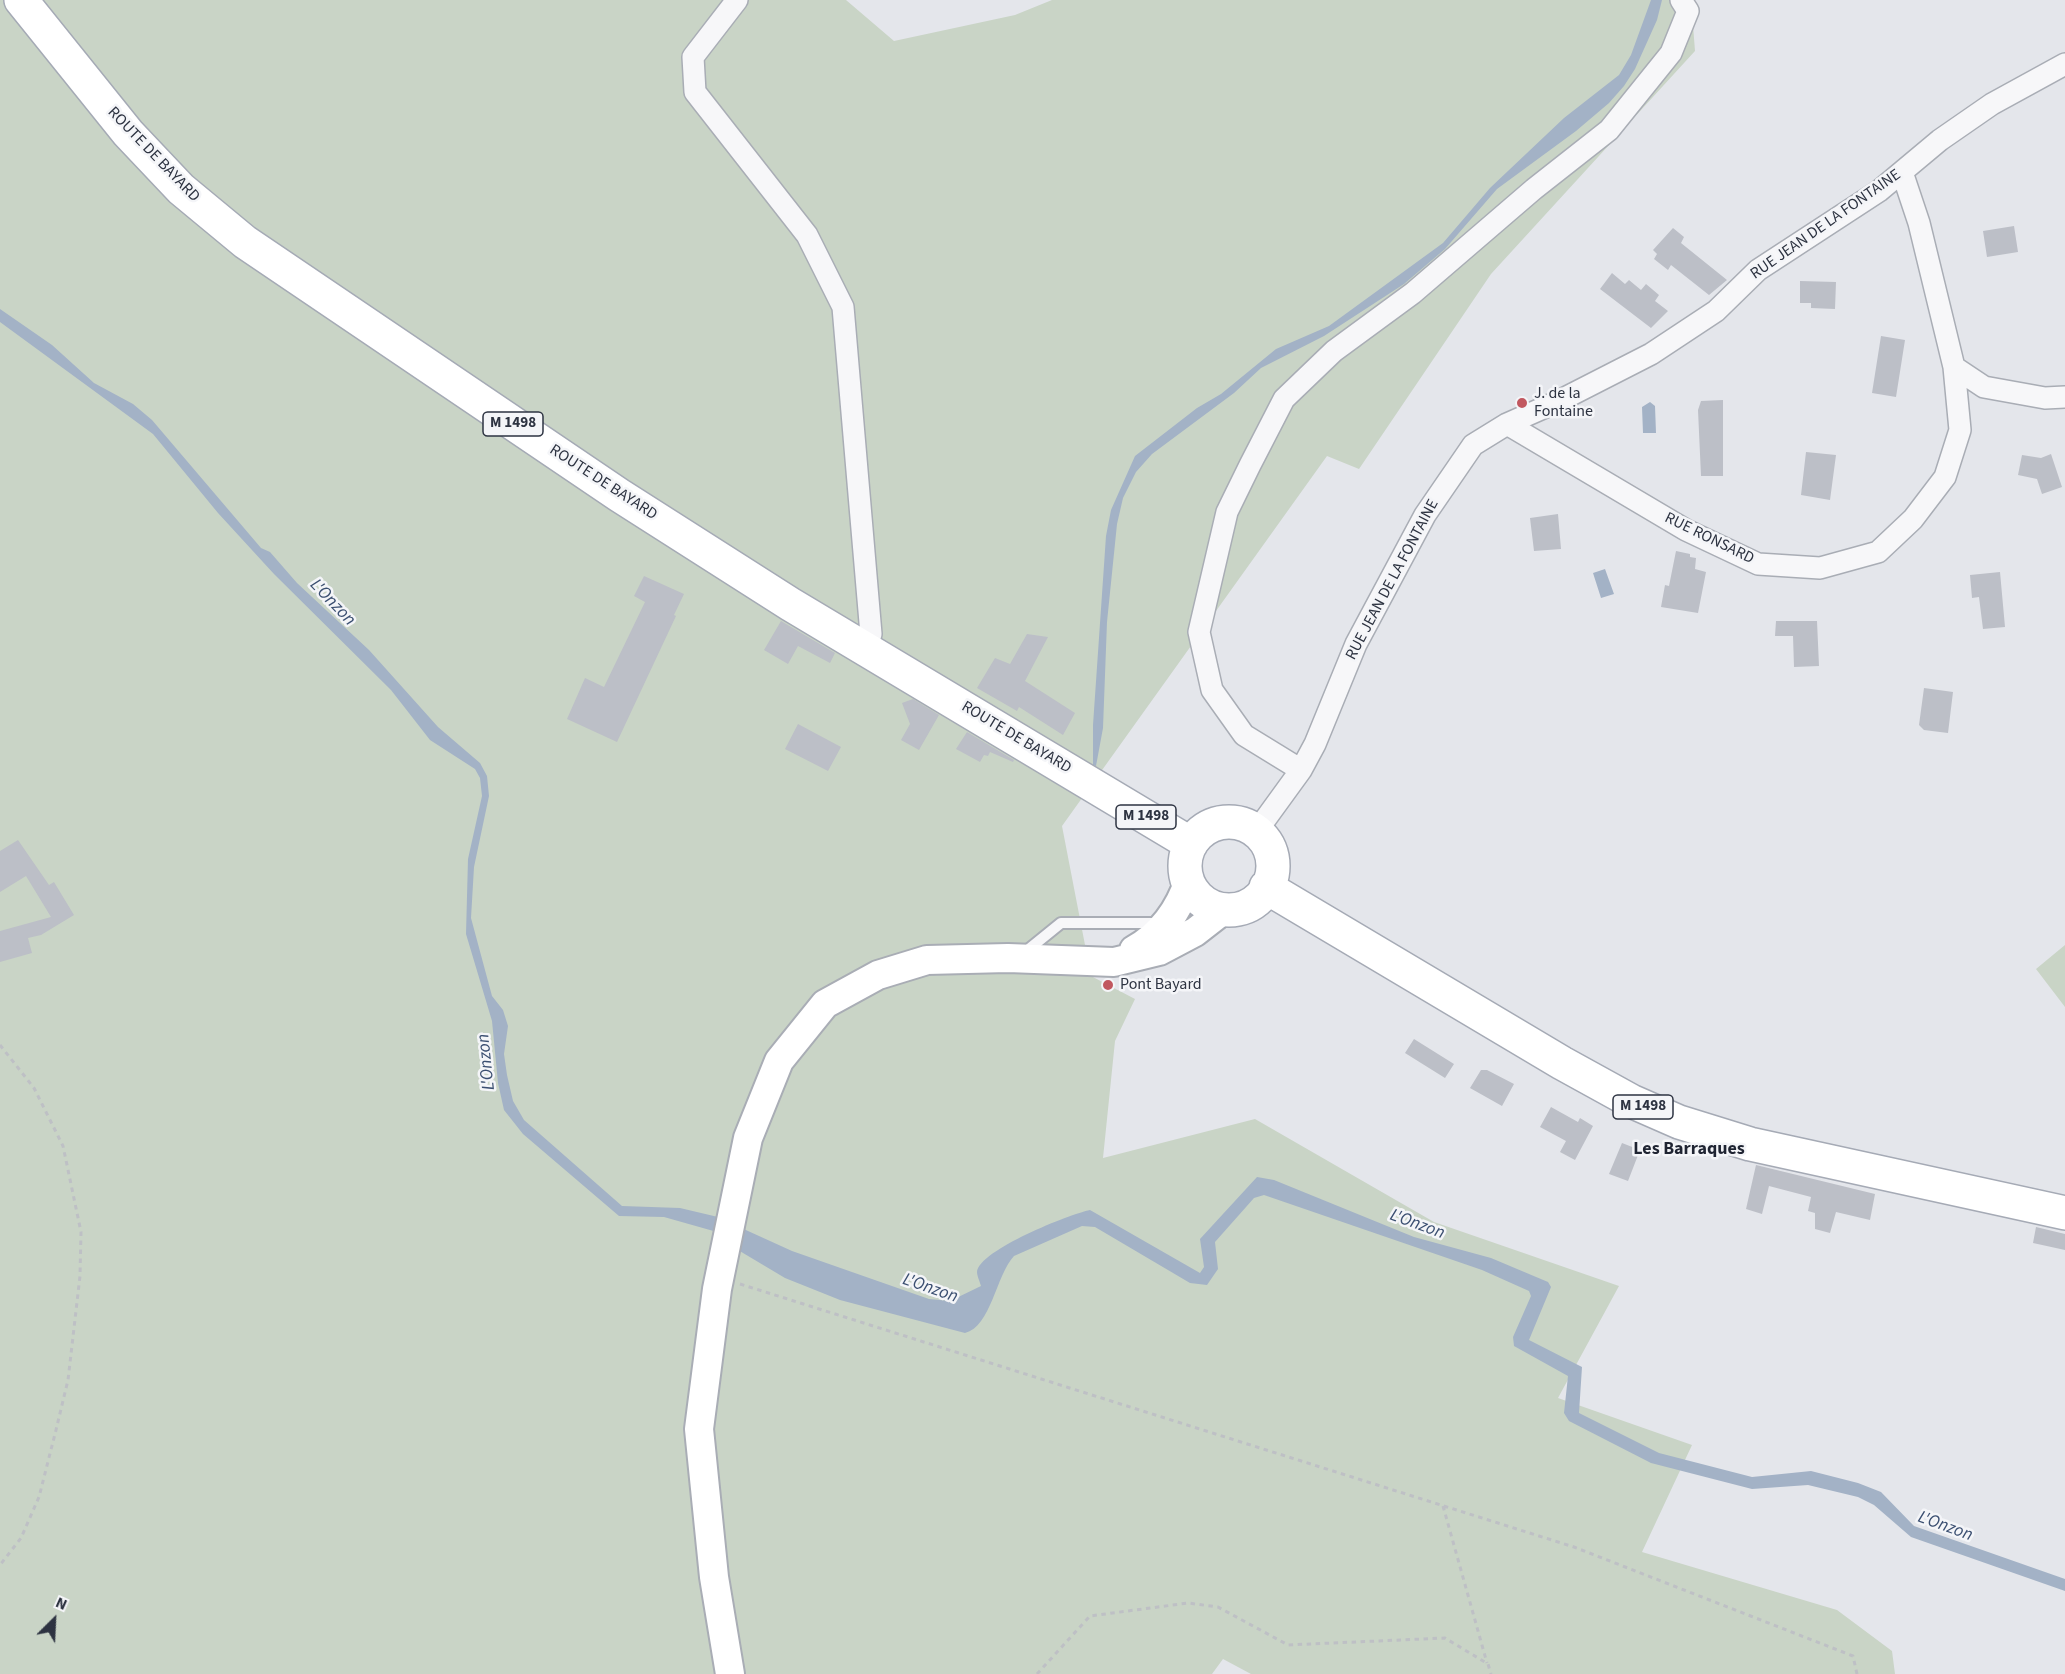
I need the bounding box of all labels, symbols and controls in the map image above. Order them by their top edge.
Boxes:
street label: ROUTE DE BAYARD [103,104,203,206]
street label: RUE JEAN DE LA FONTAINE [1747,166,1905,284]
place label: J. de la Fontaine [1534,384,1593,422]
marker: J. de la Fontaine [1515,396,1529,410]
road number: M 1498 [483,412,543,436]
street label: ROUTE DE BAYARD [546,441,660,525]
street label: RUE JEAN DE LA FONTAINE [1343,497,1443,663]
street label: RUE RONSARD [1661,509,1757,569]
water label: L'Onzon [304,575,360,631]
street label: ROUTE DE BAYARD [958,698,1074,778]
road number: M 1498 [1116,805,1176,829]
place label: Pont Bayard [1120,975,1202,995]
marker: Pont Bayard [1101,978,1115,992]
water label: L'Onzon [473,1033,501,1091]
road number: M 1498 [1613,1095,1673,1119]
district label: Les Barraques [1633,1139,1745,1161]
water label: L'Onzon [1387,1205,1447,1245]
water label: L'Onzon [900,1270,960,1308]
water label: L'Onzon [1915,1507,1975,1547]
north arrow [24,1590,84,1650]
text: N [52,1591,71,1616]

